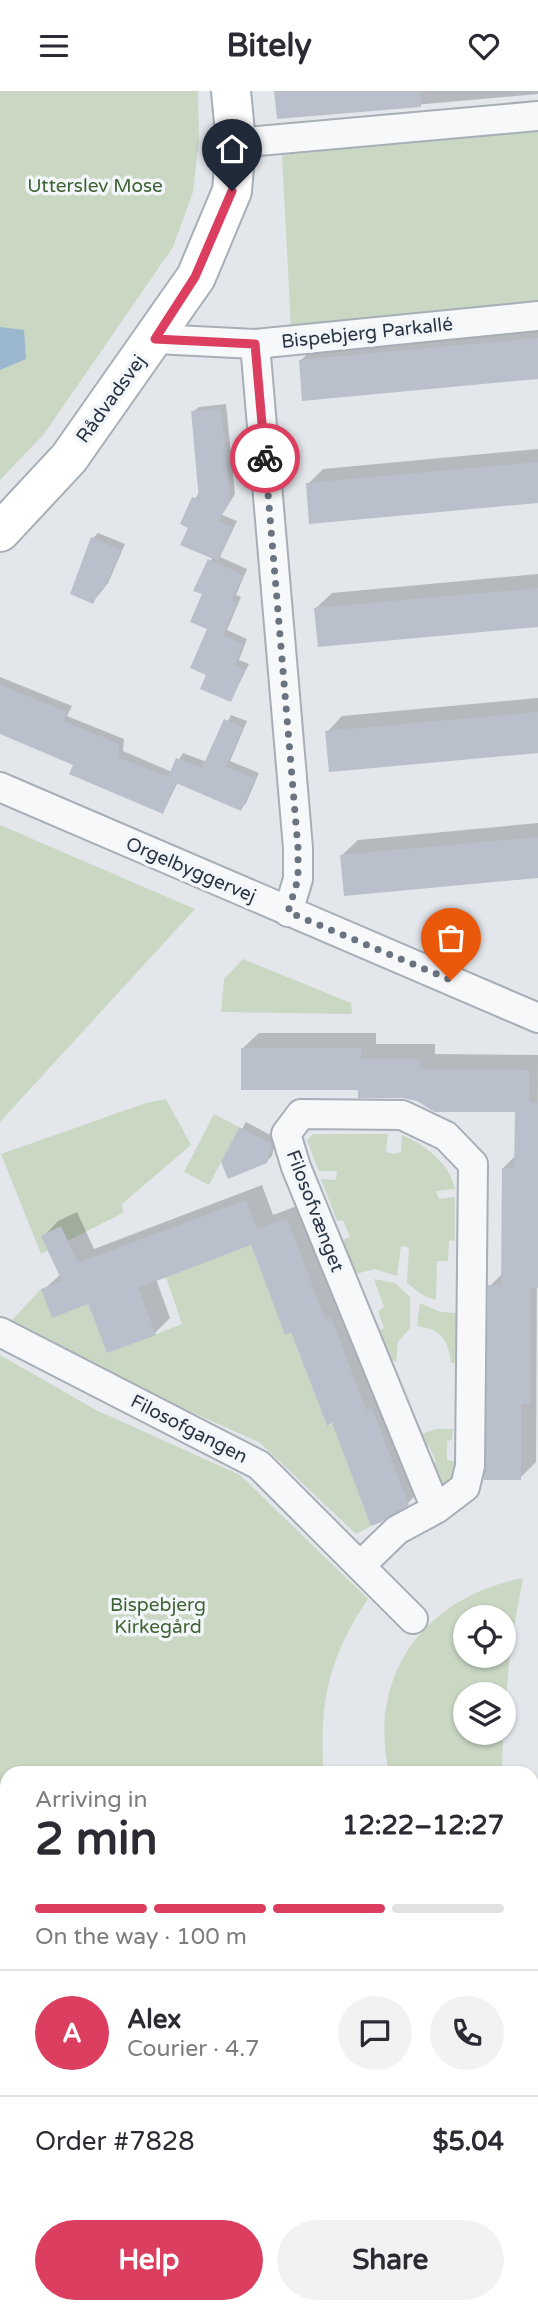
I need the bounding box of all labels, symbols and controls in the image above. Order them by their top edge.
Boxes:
icon: menu [35,27,73,65]
text: Bitely [226,27,312,65]
icon: heart [465,27,503,65]
pin [202,119,262,191]
icon: home [213,130,251,168]
park label: Utterslev Mose [27,175,163,197]
street label: Bispebjerg Parkallé [280,313,454,353]
street label: Rådvadsvej [72,351,150,447]
courier [230,423,300,493]
icon: bike [246,439,284,477]
street label: Orgelbyggervej [123,833,259,907]
pin [421,908,481,980]
icon: bag [432,919,470,957]
street label: Filosofvænget [282,1147,348,1275]
street label: Filosofgangen [127,1390,251,1468]
park label: Bispebjerg Kirkegård [110,1594,206,1638]
map controls [453,1605,516,1745]
button: locate [453,1605,516,1668]
button: layers [453,1682,516,1745]
text: Arriving in [35,1786,148,1814]
text: 12:22–12:27 [342,1810,504,1841]
text: 2 min [35,1812,158,1867]
text: On the way · 100 m [35,1923,247,1951]
button: chat [338,1996,412,2070]
button: phone [430,1996,504,2070]
text: Alex [127,2004,181,2035]
text: A [62,2018,82,2049]
text: Courier · 4.7 [127,2035,260,2063]
text: Order #7828 [35,2126,195,2157]
text: $5.04 [432,2126,504,2157]
button: Help [35,2220,263,2300]
button: Share [277,2220,504,2300]

